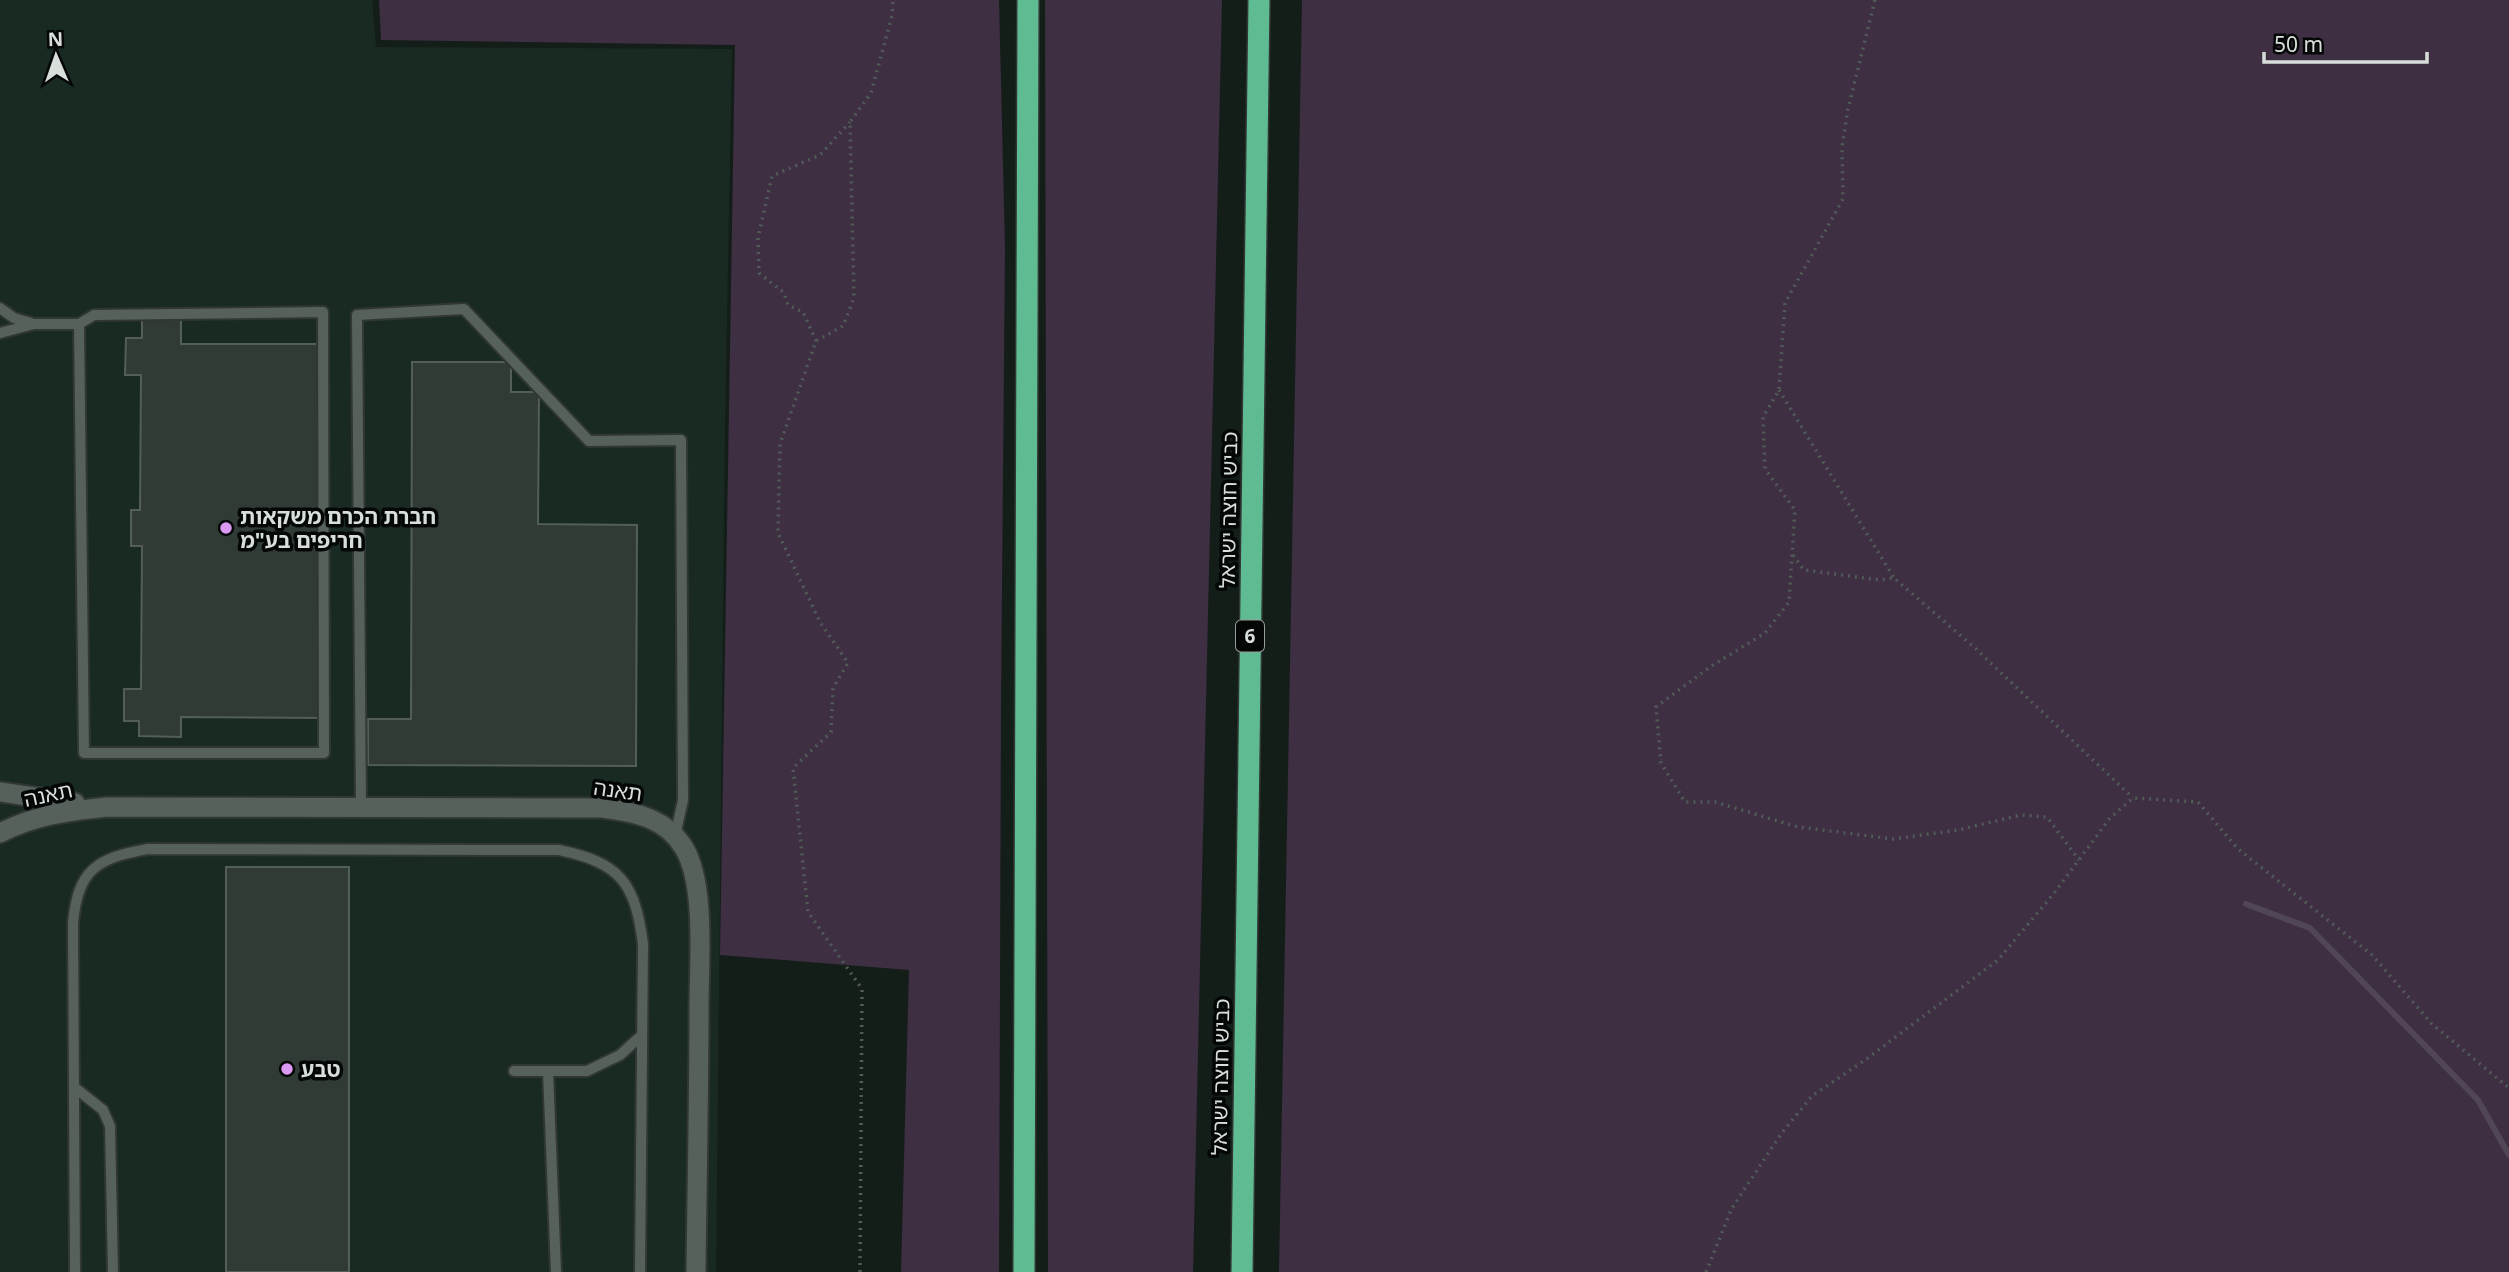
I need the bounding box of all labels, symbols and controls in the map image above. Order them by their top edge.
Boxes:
north arrow [21,21,91,91]
scale bar [2264,21,2427,65]
text: N [47,26,64,52]
text: 50 m [2274,30,2323,58]
street label: כביש חוצה ישראל [1213,431,1243,589]
place label: חברת הכרם משקאות חריפים בע"מ [240,502,436,554]
marker: חברת הכרם משקאות חריפים בע"מ [218,520,234,536]
road number: 6 [1236,621,1264,652]
street label: תאנה [592,773,644,807]
street label: תאנה [21,775,75,813]
street label: כביש חוצה ישראל [1205,998,1235,1156]
place label: טבע [301,1055,341,1083]
marker: טבע [279,1061,295,1077]

